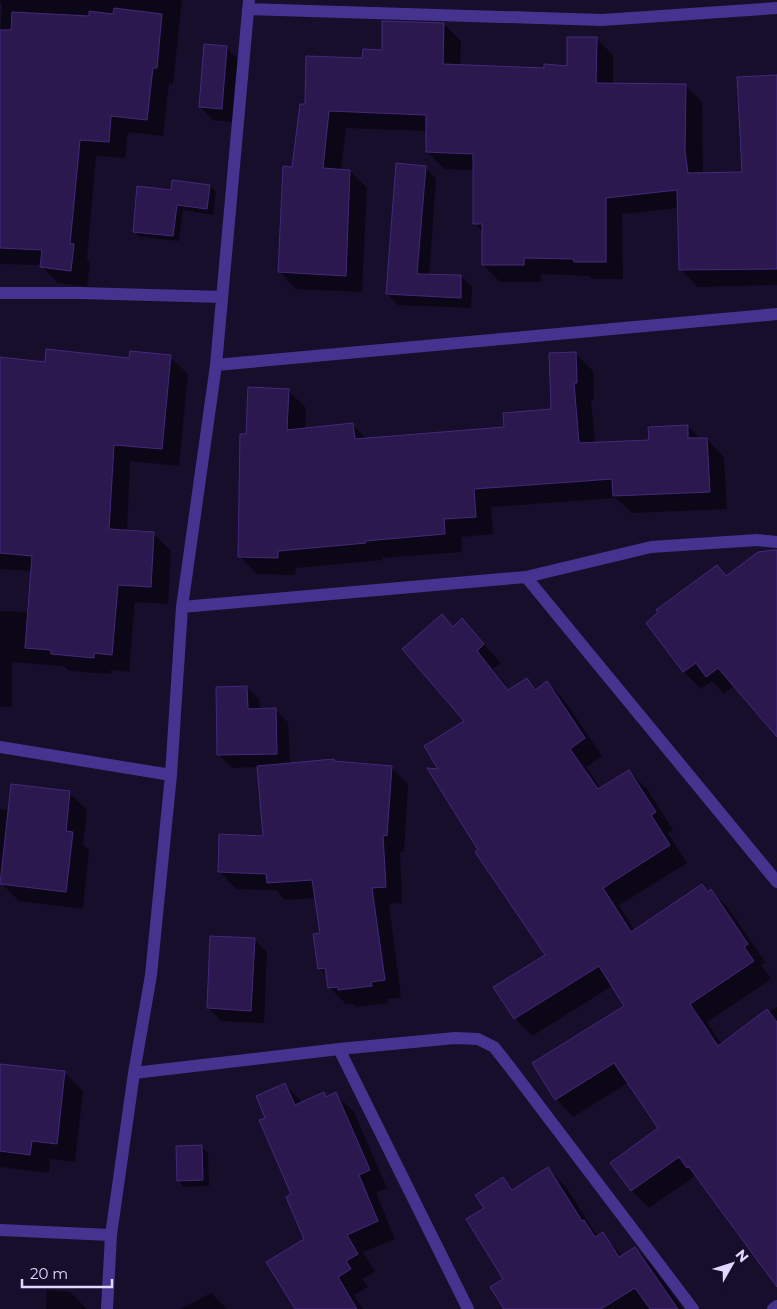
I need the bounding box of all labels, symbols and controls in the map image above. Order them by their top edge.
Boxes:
north arrow [707,1239,757,1289]
text: N [732,1246,753,1266]
scale bar [22,1256,112,1288]
text: 20 m [30,1264,68,1283]

